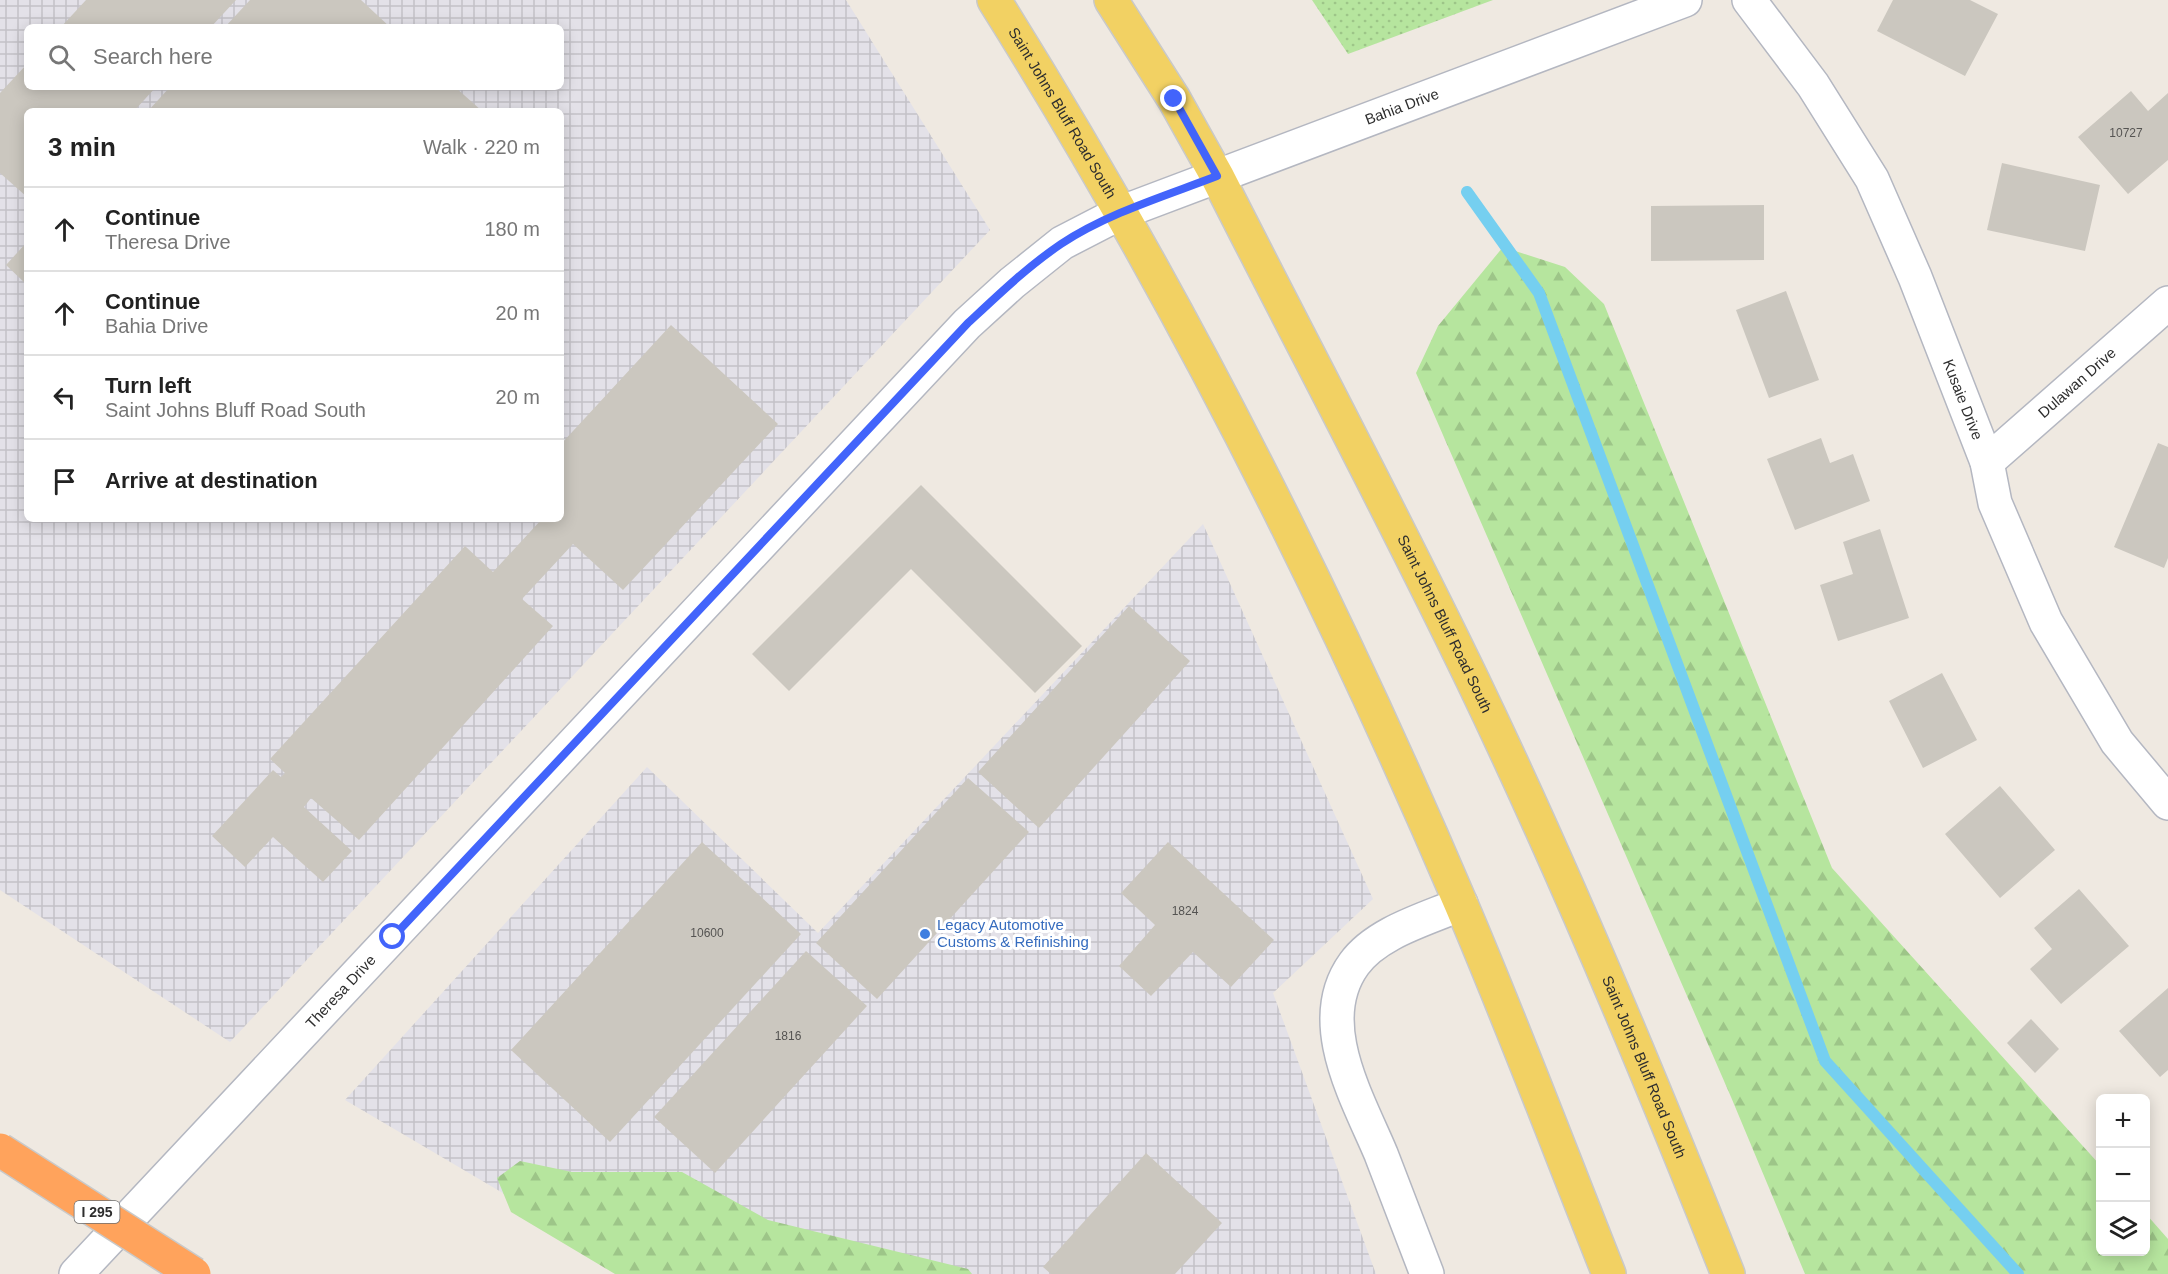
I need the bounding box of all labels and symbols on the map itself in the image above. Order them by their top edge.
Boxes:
street label: Saint Johns Bluff Road South [1005,24,1120,201]
route end [1160,85,1186,111]
street label: Bahia Drive [1362,85,1441,128]
house number: 10727 [2109,126,2143,140]
street label: Dulawan Drive [2035,344,2119,421]
street label: Kusaie Drive [1940,357,1987,442]
street label: Saint Johns Bluff Road South [1394,532,1496,715]
house number: 1824 [1172,904,1199,918]
place label: Legacy Automotive Customs & Refinishing [937,916,1089,950]
route start [379,923,405,949]
house number: 10600 [690,926,724,940]
marker: Legacy Automotive Customs & Refinishing [918,927,932,941]
street label: Theresa Drive [302,951,379,1032]
street label: Saint Johns Bluff Road South [1599,973,1690,1161]
house number: 1816 [775,1029,802,1043]
road number: I 295 [74,1201,120,1223]

